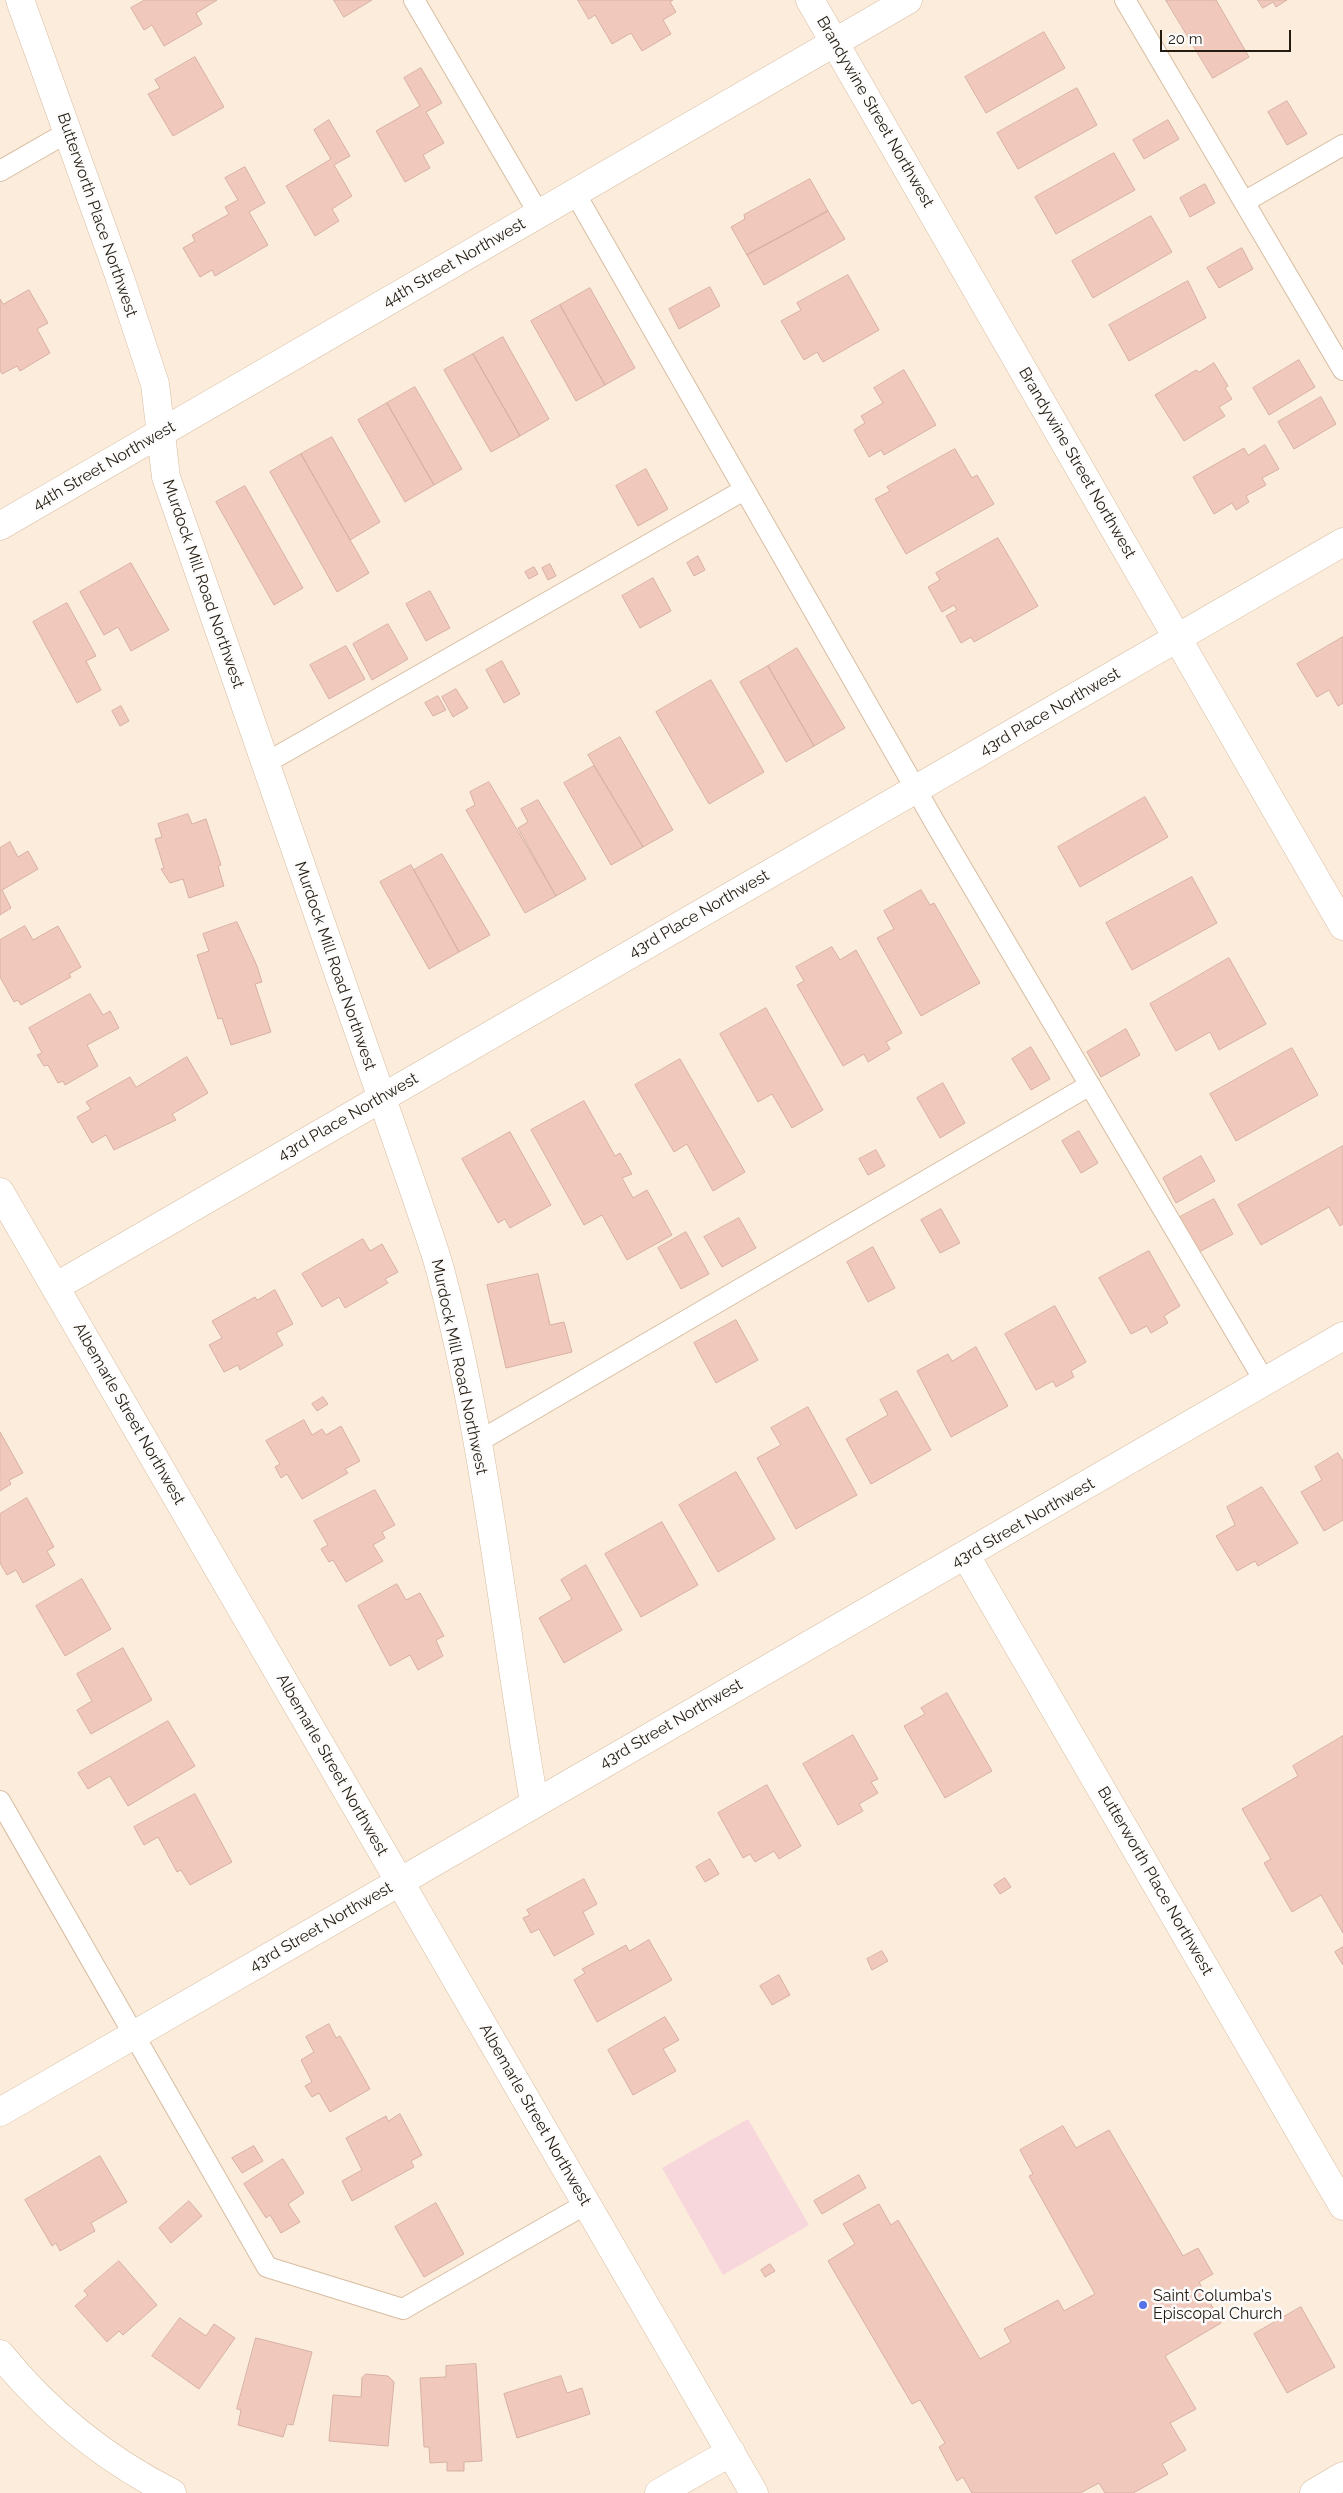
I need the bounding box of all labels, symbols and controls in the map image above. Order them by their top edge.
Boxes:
street label: Brandywine Street Northwest [812,13,938,211]
scale bar [1163,20,1294,52]
text: 20 m [1168,30,1203,48]
street label: Butterworth Place Northwest [53,110,141,320]
street label: 44th Street Northwest [379,214,529,312]
street label: Brandywine Street Northwest [1014,364,1140,562]
street label: 44th Street Northwest [29,417,179,515]
street label: Murdock Mill Road Northwest [158,477,248,691]
street label: 43rd Place Northwest [976,664,1124,760]
street label: Murdock Mill Road Northwest [290,859,380,1073]
street label: 43rd Place Northwest [625,866,773,962]
street label: 43rd Place Northwest [274,1069,422,1165]
street label: Murdock Mill Road Northwest [427,1258,491,1476]
street label: Albemarle Street Northwest [69,1320,189,1508]
street label: 43rd Street Northwest [948,1474,1098,1572]
street label: Albemarle Street Northwest [272,1671,392,1859]
street label: 43rd Street Northwest [596,1675,746,1773]
street label: Butterworth Place Northwest [1093,1783,1217,1979]
street label: 43rd Street Northwest [246,1878,396,1976]
street label: Albemarle Street Northwest [475,2021,595,2209]
place label: Saint Columba's Episcopal Church [1153,2286,1282,2324]
marker: Saint Columba's Episcopal Church [1137,2299,1149,2311]

